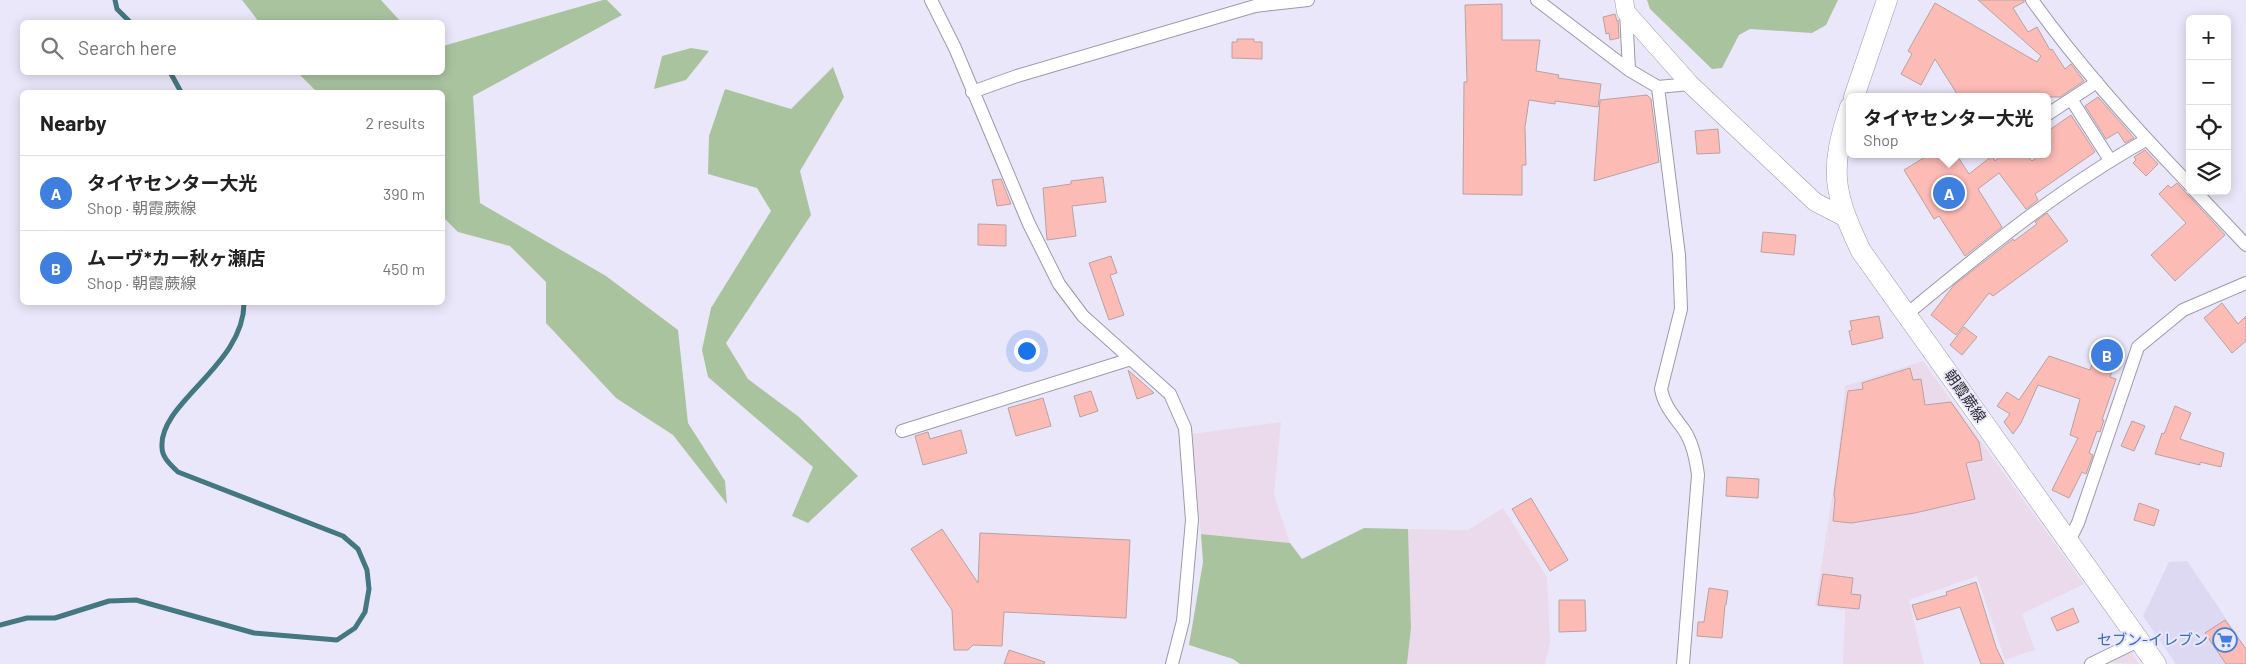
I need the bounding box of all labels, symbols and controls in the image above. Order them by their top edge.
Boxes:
map controls [2186,15,2231,195]
button: + [2186,15,2231,60]
search box [20,20,445,75]
icon: search [38,34,66,62]
text: Search here [78,36,177,59]
button: − [2186,60,2231,105]
popup [1846,93,2051,158]
button: locate [2186,105,2231,150]
text: タイヤセンター大光 [1863,106,2034,129]
text: Nearby [40,110,106,135]
text: 2 results [366,113,425,132]
text: Shop [1863,130,1899,149]
button: layers [2186,150,2231,195]
text: タイヤセンター大光 [87,171,257,194]
pin: A [1933,174,1965,212]
text: A [51,184,61,203]
text: 390 m [383,184,425,203]
text: Shop · 朝霞蕨線 [87,198,196,217]
text: ムーヴ*カー秋ヶ瀬店 [87,246,266,269]
text: B [51,259,61,278]
text: 450 m [382,259,425,278]
text: Shop · 朝霞蕨線 [87,273,196,292]
pin: B [2091,336,2123,374]
your location [1014,338,1040,364]
street label: 朝霞蕨線 [1941,366,1990,425]
supermarket icon: セブン-イレブン [2212,627,2238,653]
place label: セブン-イレブン [2097,630,2208,648]

